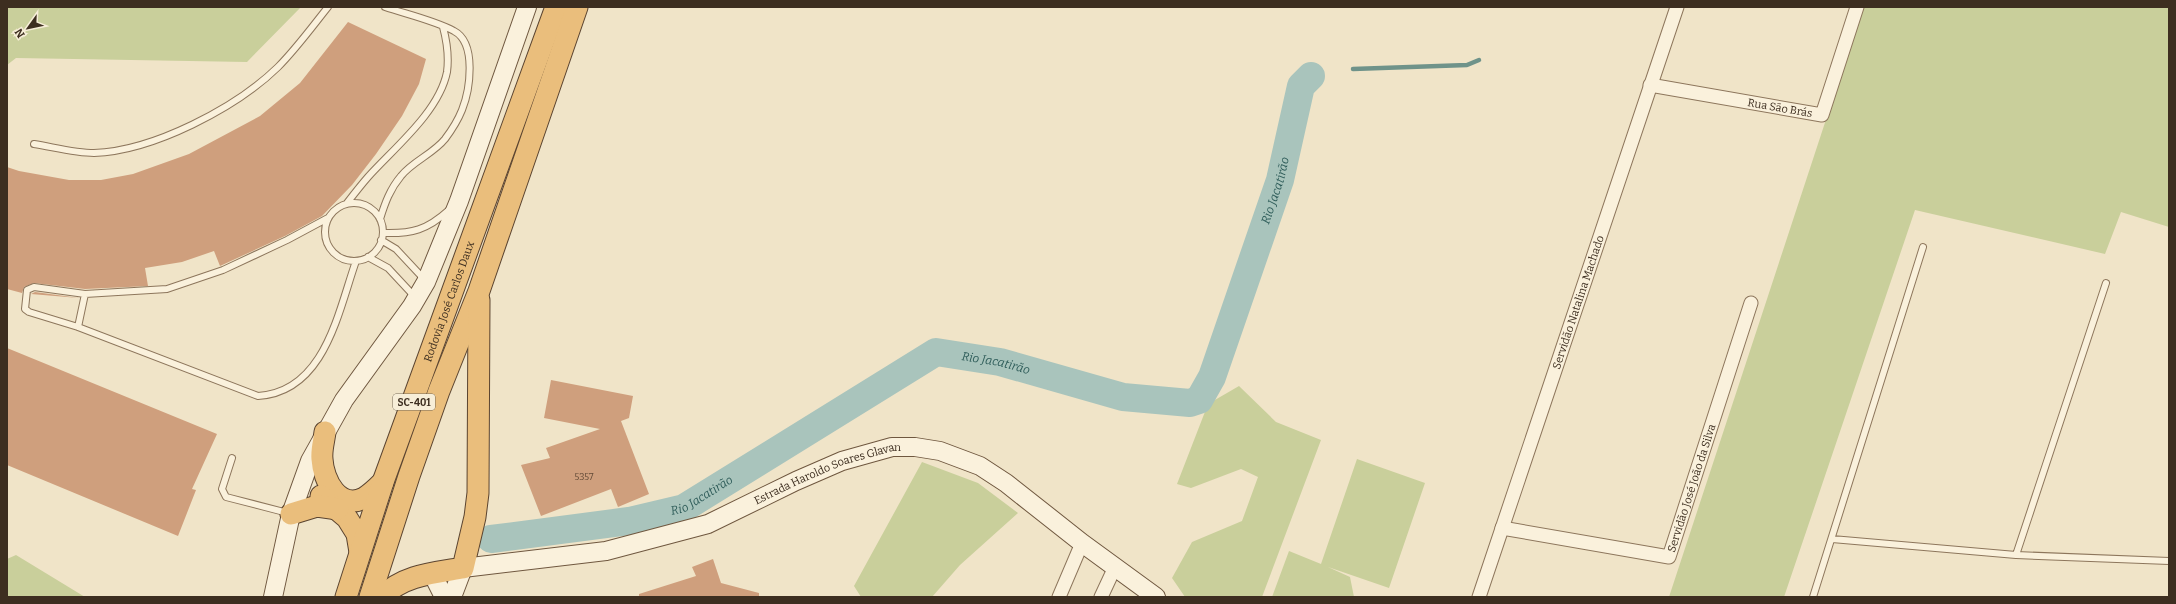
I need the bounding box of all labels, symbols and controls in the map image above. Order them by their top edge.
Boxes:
north arrow [8,8,48,48]
text: N [12,26,28,40]
street label: Rua São Brás [1746,96,1813,120]
water label: Rio Jacatirão [1258,155,1292,226]
street label: Servidão Natalina Machado [1550,234,1607,371]
street label: Rodovia José Carlos Daux [421,239,477,364]
water label: Rio Jacatirão [961,349,1032,377]
road number: SC-401 [393,394,435,410]
street label: Servidão José João da Silva [1665,422,1718,554]
street label: Estrada Haroldo Soares Glavan [752,441,901,508]
house number: 5357 [575,472,594,482]
water label: Rio Jacatirão [669,472,736,518]

